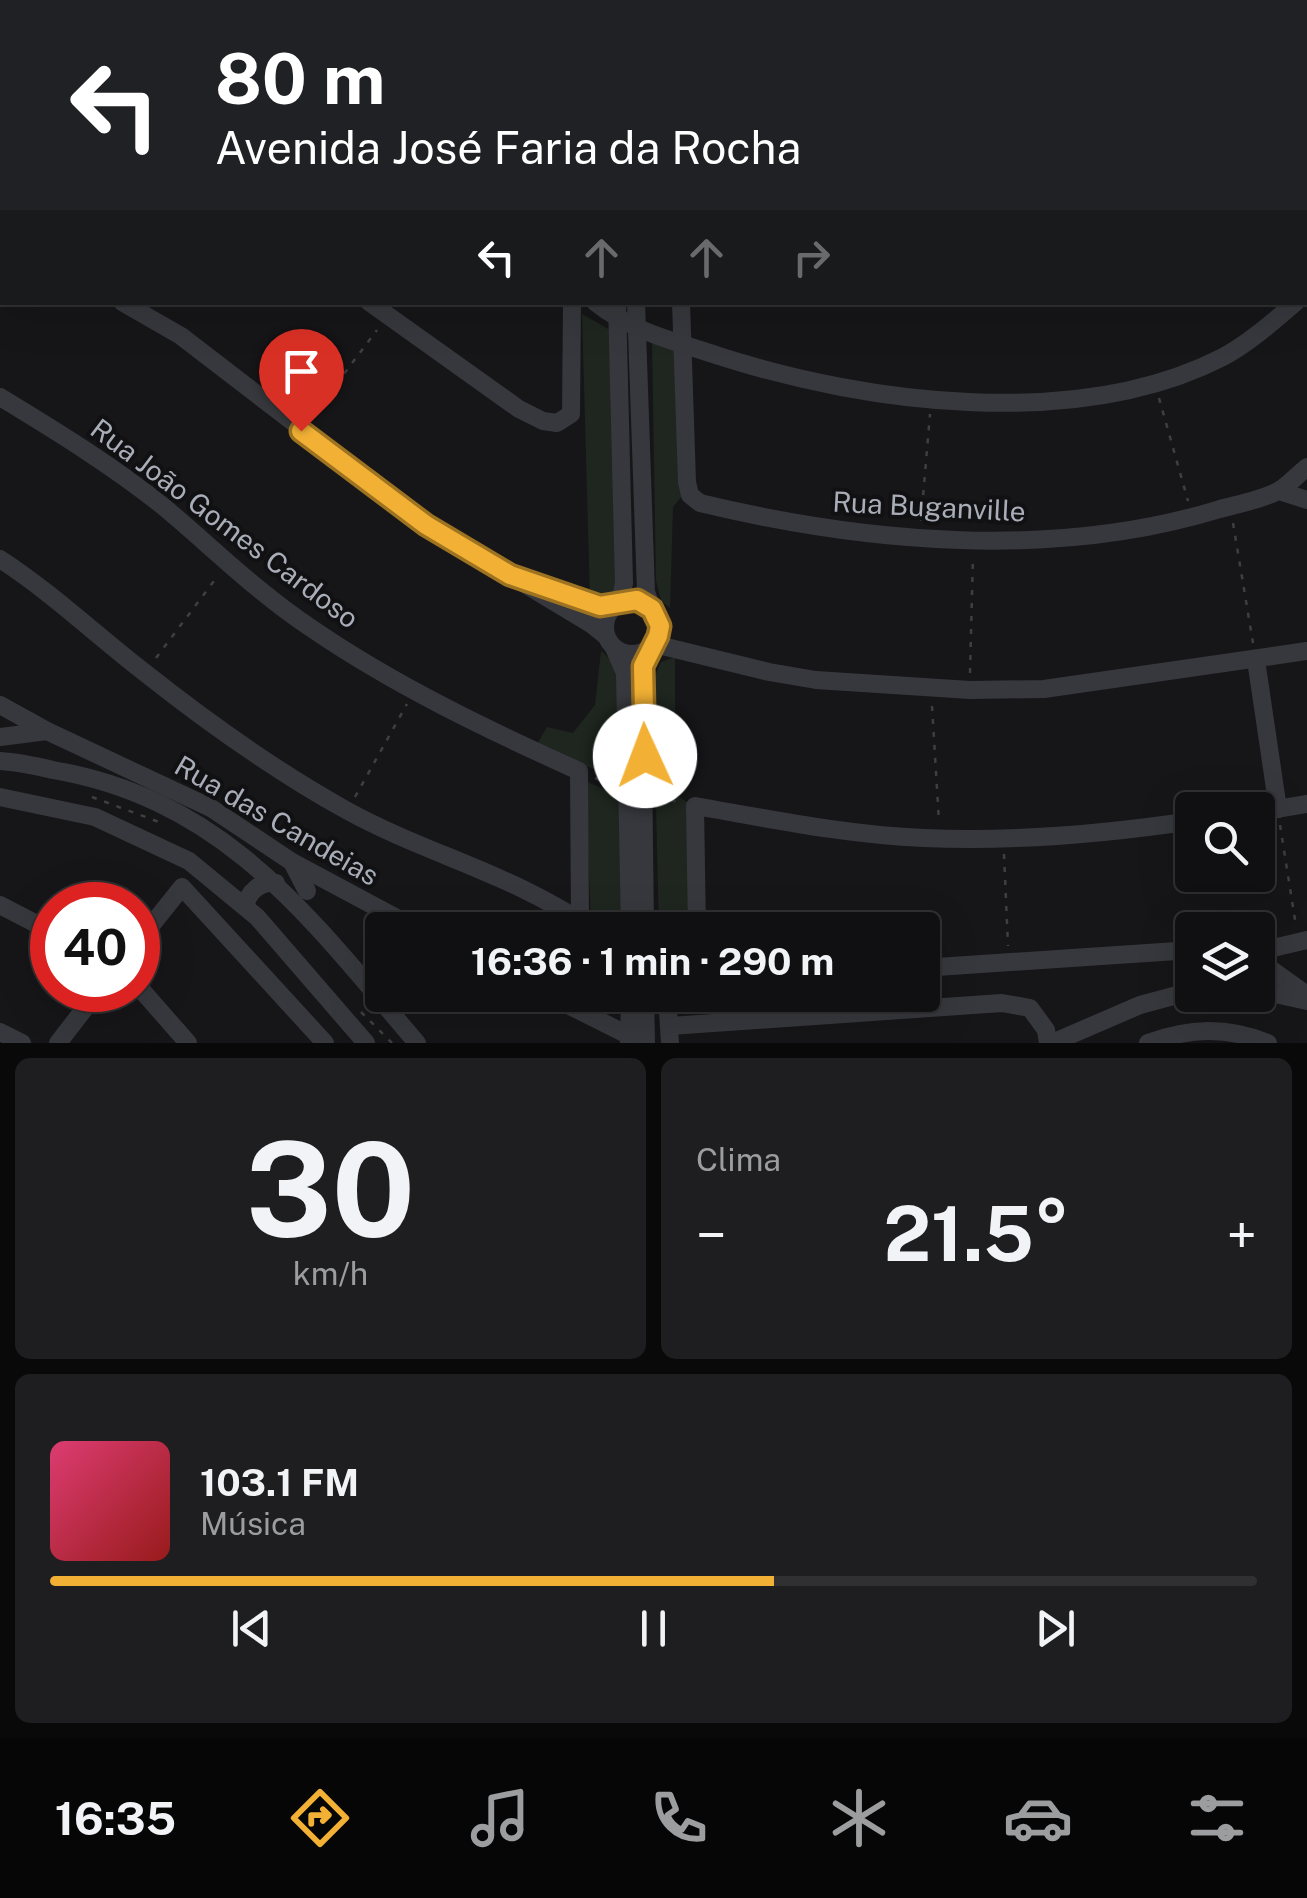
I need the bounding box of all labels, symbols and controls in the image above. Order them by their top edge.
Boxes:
text: 80 m [215,37,385,120]
icon: left [50,40,180,170]
text: Avenida José Faria da Rocha [215,121,801,174]
icon: left [469,230,524,285]
icon: ahead [574,230,629,285]
icon: ahead [679,230,734,285]
icon: right [784,230,839,285]
pin [259,329,344,432]
icon: arrive [274,344,329,399]
street label: Rua João Gomes Cardoso [85,412,365,634]
street label: Rua Buganville [832,484,1026,528]
position arrow [593,704,697,808]
street label: Rua das Candeias [169,748,385,892]
map controls [1175,792,1275,1012]
button: search [1175,792,1275,892]
speed limit sign: 40 [30,882,160,1012]
button: layers [1175,912,1275,1012]
text: 16:36 · 1 min · 290 m [471,939,834,984]
text: 30 [246,1114,415,1266]
text: Clima [696,1141,781,1178]
text: 21.5° [883,1190,1070,1278]
text: − [696,1203,727,1267]
text: + [1227,1203,1257,1267]
text: km/h [293,1255,368,1292]
text: 103.1 FM [200,1460,359,1505]
text: Música [200,1505,306,1542]
icon: previous [224,1601,279,1656]
icon: pause [626,1601,681,1656]
icon: next [1028,1601,1083,1656]
icon: directions [285,1783,355,1853]
icon: music [465,1783,535,1853]
icon: phone [644,1783,714,1853]
icon: climate [824,1783,894,1853]
icon: car [1003,1783,1073,1853]
icon: filters [1182,1783,1252,1853]
text: 16:35 [55,1792,176,1845]

